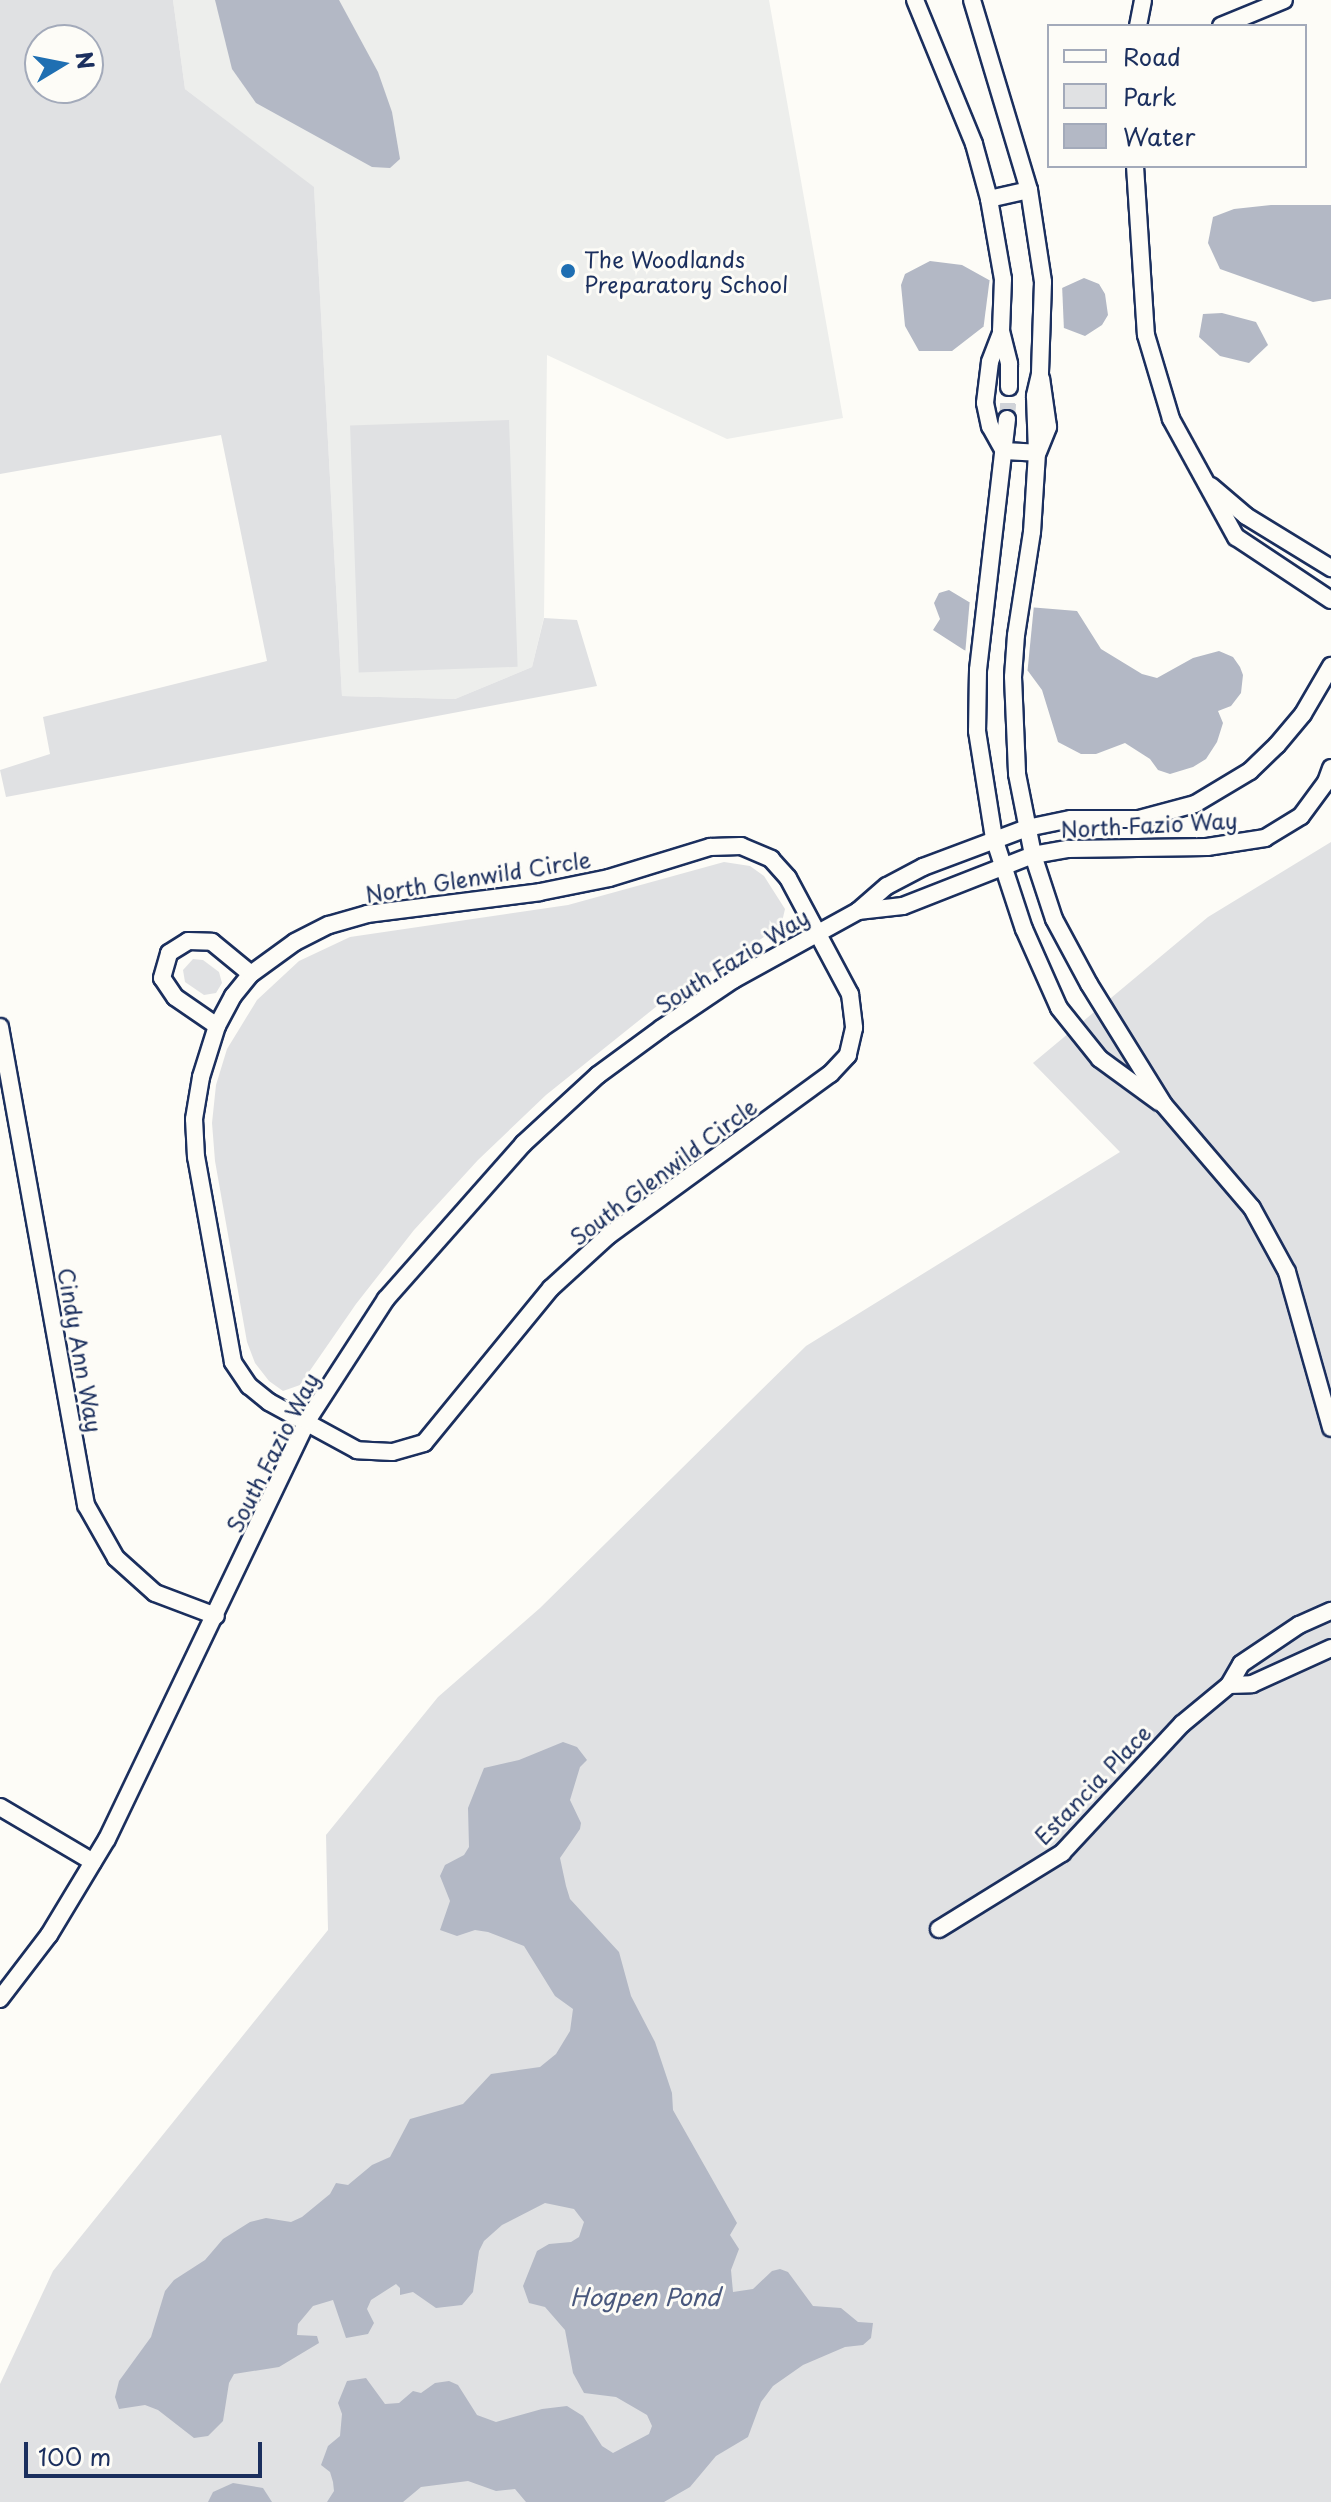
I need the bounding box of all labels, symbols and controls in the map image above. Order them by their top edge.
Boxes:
north arrow [24,24,104,104]
legend [1047,24,1307,168]
text: Road [1123,38,1181,74]
text: N [68,49,104,72]
text: Park [1123,78,1177,114]
text: Water [1123,118,1195,154]
place label: The Woodlands Preparatory School [584,245,789,296]
marker: The Woodlands Preparatory School [559,262,577,280]
street label: North Fazio Way [1059,806,1239,842]
street label: North Glenwild Circle [362,845,594,907]
street label: South Fazio Way [650,902,814,1018]
street label: South Glenwild Circle [564,1092,762,1250]
street label: Cindy Ann Way [54,1266,108,1434]
street label: South Fazio Way [220,1367,324,1537]
street label: Estancia Place [1029,1719,1155,1849]
water label: Hogpen Pond [570,2283,720,2311]
scale bar [28,2426,266,2476]
text: 100 m [38,2438,111,2474]

